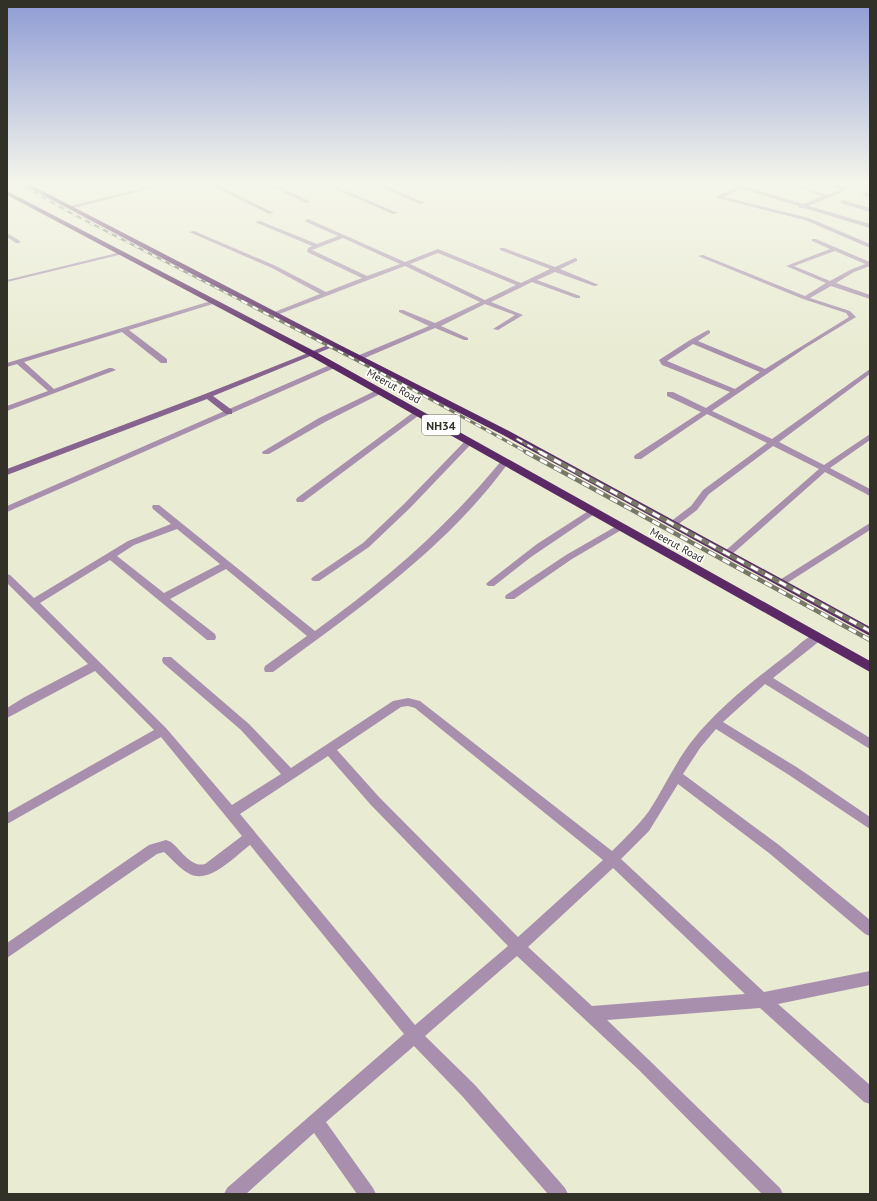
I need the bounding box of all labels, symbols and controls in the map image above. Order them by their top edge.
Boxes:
street label: Meerut Road [365,365,423,407]
road number: NH34 [422,415,460,435]
street label: Meerut Road [648,524,706,566]

